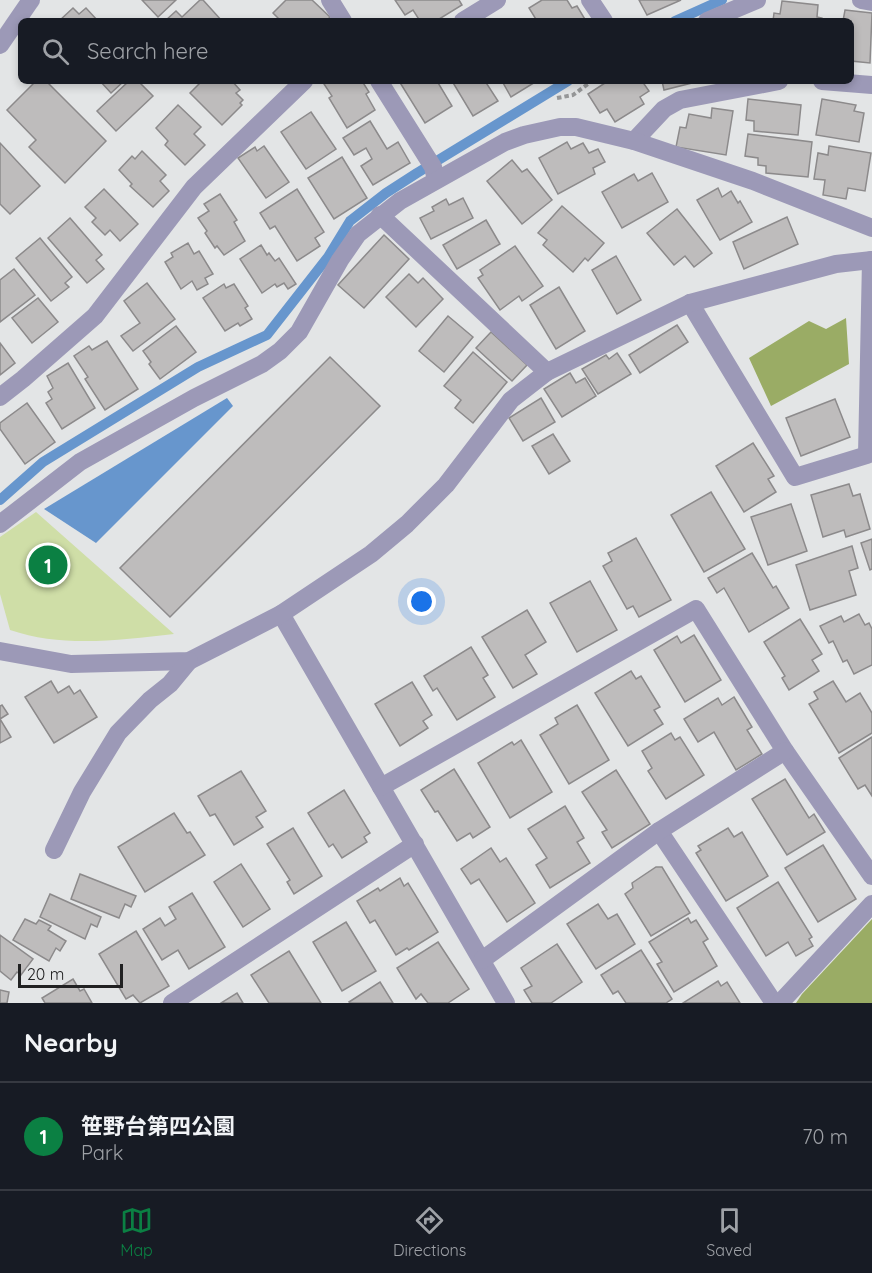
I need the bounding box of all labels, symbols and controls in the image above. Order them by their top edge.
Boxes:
search box [18,18,854,84]
icon: search [39,35,72,68]
text: Search here [87,37,208,65]
pin: 1 [28,542,68,588]
your location [407,587,436,616]
scale bar [18,961,123,988]
text: 20 m [27,964,64,984]
text: Nearby [24,1026,118,1059]
text: 笹野台第四公園 [81,1112,235,1140]
text: 1 [40,1124,47,1149]
text: 70 m [802,1124,848,1149]
text: Park [81,1140,123,1165]
tab: Map [120,1204,153,1260]
tab: Directions [393,1204,466,1260]
tab: Saved [706,1204,752,1260]

